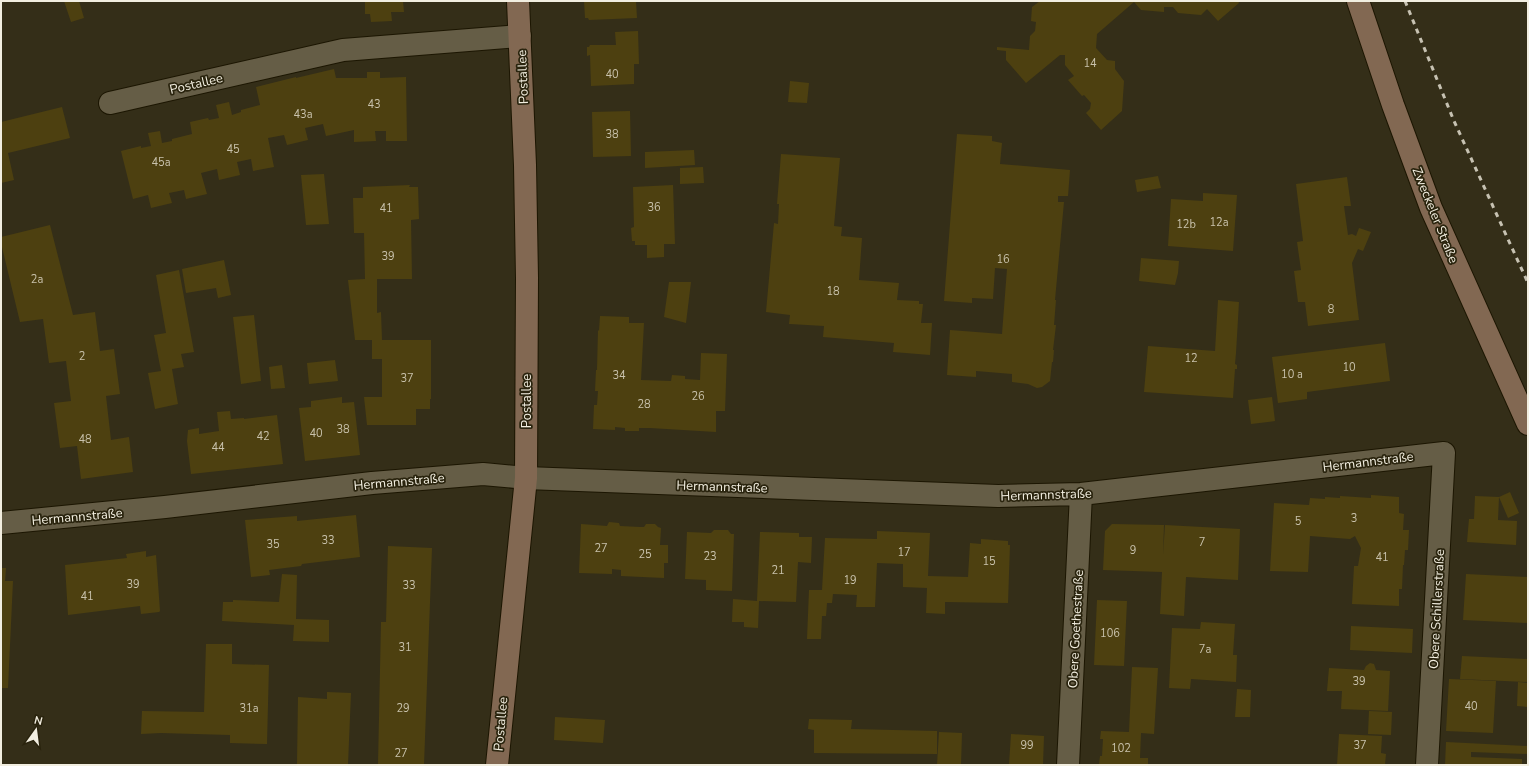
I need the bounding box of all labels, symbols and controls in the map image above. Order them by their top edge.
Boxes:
street label: Postallee [513,49,533,104]
house number: 14 [1083,56,1097,71]
house number: 40 [605,67,619,82]
street label: Postallee [168,69,225,99]
house number: 43 [367,97,381,112]
house number: 43a [293,107,313,122]
house number: 38 [605,127,619,142]
house number: 45 [226,142,240,157]
house number: 45a [151,155,171,170]
street label: Zweckeler Straße [1408,165,1463,266]
house number: 36 [647,200,661,215]
house number: 41 [379,201,393,216]
house number: 12a [1209,215,1229,230]
house number: 12b [1176,217,1196,232]
house number: 39 [381,249,395,264]
house number: 16 [996,252,1010,267]
house number: 2a [31,272,43,287]
house number: 18 [826,284,840,299]
house number: 8 [1328,302,1335,317]
house number: 2 [79,349,85,364]
house number: 12 [1184,351,1198,366]
house number: 10 [1342,360,1356,375]
house number: 10 a [1281,367,1303,382]
house number: 34 [612,368,626,383]
house number: 37 [400,371,414,386]
street label: Postallee [518,374,536,428]
house number: 26 [691,389,705,404]
house number: 28 [637,397,651,412]
house number: 38 [336,422,350,437]
house number: 40 [309,426,323,441]
house number: 42 [256,429,270,444]
house number: 48 [78,432,92,447]
house number: 44 [211,440,225,455]
street label: Hermannstraße [1322,447,1415,476]
street label: Hermannstraße [353,469,445,495]
street label: Hermannstraße [676,476,768,498]
street label: Hermannstraße [1000,484,1092,506]
street label: Hermannstraße [31,504,123,530]
house number: 3 [1351,511,1357,526]
house number: 5 [1295,514,1302,529]
house number: 33 [321,533,335,548]
house number: 7 [1199,535,1205,550]
house number: 35 [266,537,280,552]
house number: 27 [594,541,608,556]
house number: 9 [1130,543,1136,558]
house number: 17 [897,545,911,560]
house number: 25 [638,547,652,562]
house number: 23 [703,549,717,564]
street label: Obere Schillerstraße [1425,549,1449,669]
house number: 41 [1375,550,1389,565]
house number: 15 [982,554,996,569]
house number: 21 [771,563,785,578]
street label: Obere Goethestraße [1064,569,1088,689]
house number: 19 [843,573,857,588]
house number: 39 [126,577,140,592]
house number: 33 [402,578,416,593]
house number: 41 [80,589,94,604]
house number: 106 [1100,626,1120,641]
house number: 31 [398,640,412,655]
house number: 7a [1199,642,1211,657]
house number: 39 [1352,674,1366,689]
street label: Postallee [490,696,512,752]
house number: 40 [1464,699,1478,714]
house number: 31a [239,701,259,716]
house number: 29 [396,701,410,716]
north arrow [16,710,56,750]
text: N [32,713,44,729]
house number: 99 [1020,738,1034,753]
house number: 37 [1353,738,1367,753]
house number: 102 [1111,741,1131,756]
house number: 27 [394,746,408,761]

